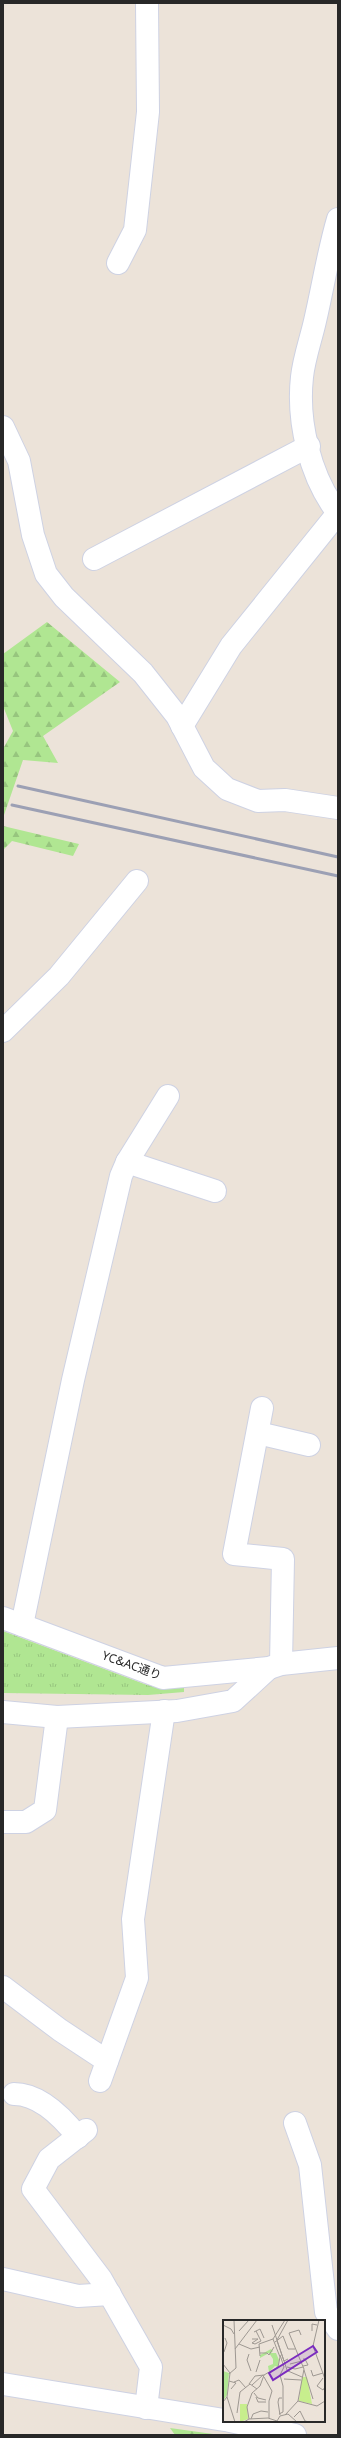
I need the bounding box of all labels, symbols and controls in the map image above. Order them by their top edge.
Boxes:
street label: YC&AC通り [100,1646,164,1684]
inset map [223,2320,325,2422]

